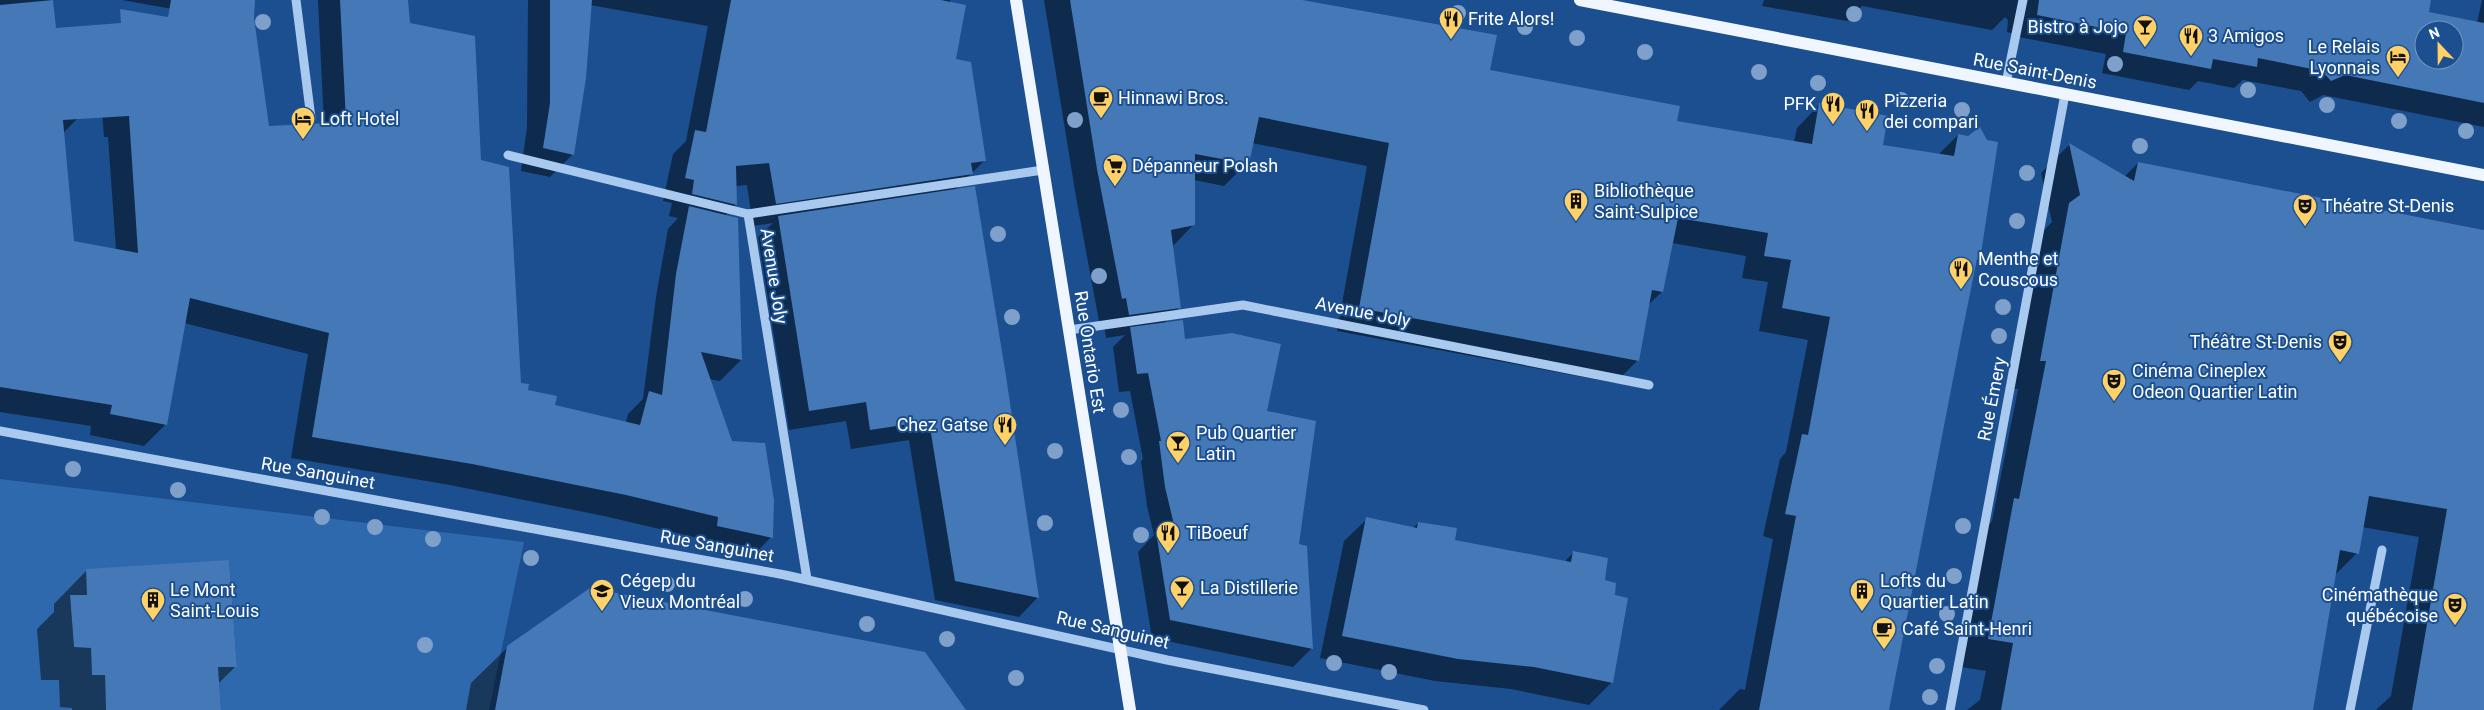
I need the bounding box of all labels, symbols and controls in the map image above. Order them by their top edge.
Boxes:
restaurant icon: Frite Alors! [1438,6,1464,40]
place label: Frite Alors! [1468,8,1555,29]
bar icon: Bistro à Jojo [2132,14,2158,48]
place label: Bistro à Jojo [2028,16,2128,37]
north arrow [2414,20,2464,70]
restaurant icon: 3 Amigos [2178,23,2204,57]
text: N [2427,24,2442,42]
place label: 3 Amigos [2208,25,2284,46]
place label: Le Relais Lyonnais [2308,36,2380,78]
hotel icon: Le Relais Lyonnais [2385,44,2411,78]
street label: Rue Saint-Denis [1971,48,2099,93]
cafe icon: Hinnawi Bros. [1088,85,1114,119]
place label: Hinnawi Bros. [1118,87,1229,108]
place label: Pizzeria dei compari [1884,90,1978,132]
restaurant icon: PFK [1820,91,1846,125]
place label: PFK [1783,93,1817,114]
restaurant icon: Pizzeria dei compari [1854,98,1880,132]
hotel icon: Loft Hotel [290,106,316,140]
place label: Loft Hotel [320,108,400,129]
supermarket icon: Dépanneur Polash [1102,153,1128,187]
place label: Dépanneur Polash [1132,155,1278,176]
place label: Bibliothèque Saint-Sulpice [1594,180,1698,222]
building icon: Bibliothèque Saint-Sulpice [1563,188,1589,222]
theatre icon: Théatre St-Denis [2292,193,2318,227]
place label: Théatre St-Denis [2322,195,2454,216]
street label: Avenue Joly [757,227,792,326]
place label: Menthe et Couscous [1978,248,2059,290]
restaurant icon: Menthe et Couscous [1948,256,1974,290]
street label: Rue Ontario Est [1070,289,1111,415]
street label: Avenue Joly [1314,292,1413,331]
theatre icon: Théâtre St-Denis [2327,329,2353,363]
place label: Théâtre St-Denis [2190,331,2322,352]
street label: Rue Émery [1973,355,2010,443]
place label: Cinéma Cineplex Odeon Quartier Latin [2132,360,2297,402]
theatre icon: Cinéma Cineplex Odeon Quartier Latin [2101,368,2127,402]
restaurant icon: Chez Gatse [992,412,1018,446]
place label: Chez Gatse [897,414,988,435]
place label: Pub Quartier Latin [1196,422,1296,464]
bar icon: Pub Quartier Latin [1165,430,1191,464]
street label: Rue Sanguinet [260,452,377,493]
restaurant icon: TiBoeuf [1155,520,1181,554]
place label: TiBoeuf [1186,522,1249,543]
street label: Rue Sanguinet [659,525,776,566]
place label: Cégep du Vieux Montréal [620,570,740,612]
place label: Lofts du Quartier Latin [1880,570,1989,612]
bar icon: La Distillerie [1169,575,1195,609]
place label: La Distillerie [1200,577,1298,598]
school or university icon: Cégep du Vieux Montréal [589,578,615,612]
building icon: Lofts du Quartier Latin [1849,578,1875,612]
place label: Le Mont Saint-Louis [170,579,259,621]
place label: Cinémathèque québécoise [2322,584,2438,626]
building icon: Le Mont Saint-Louis [140,587,166,621]
theatre icon: Cinémathèque québécoise [2442,592,2468,626]
street label: Rue Sanguinet [1055,606,1172,653]
cafe icon: Café Saint-Henri [1871,616,1897,650]
place label: Café Saint-Henri [1902,618,2032,639]

